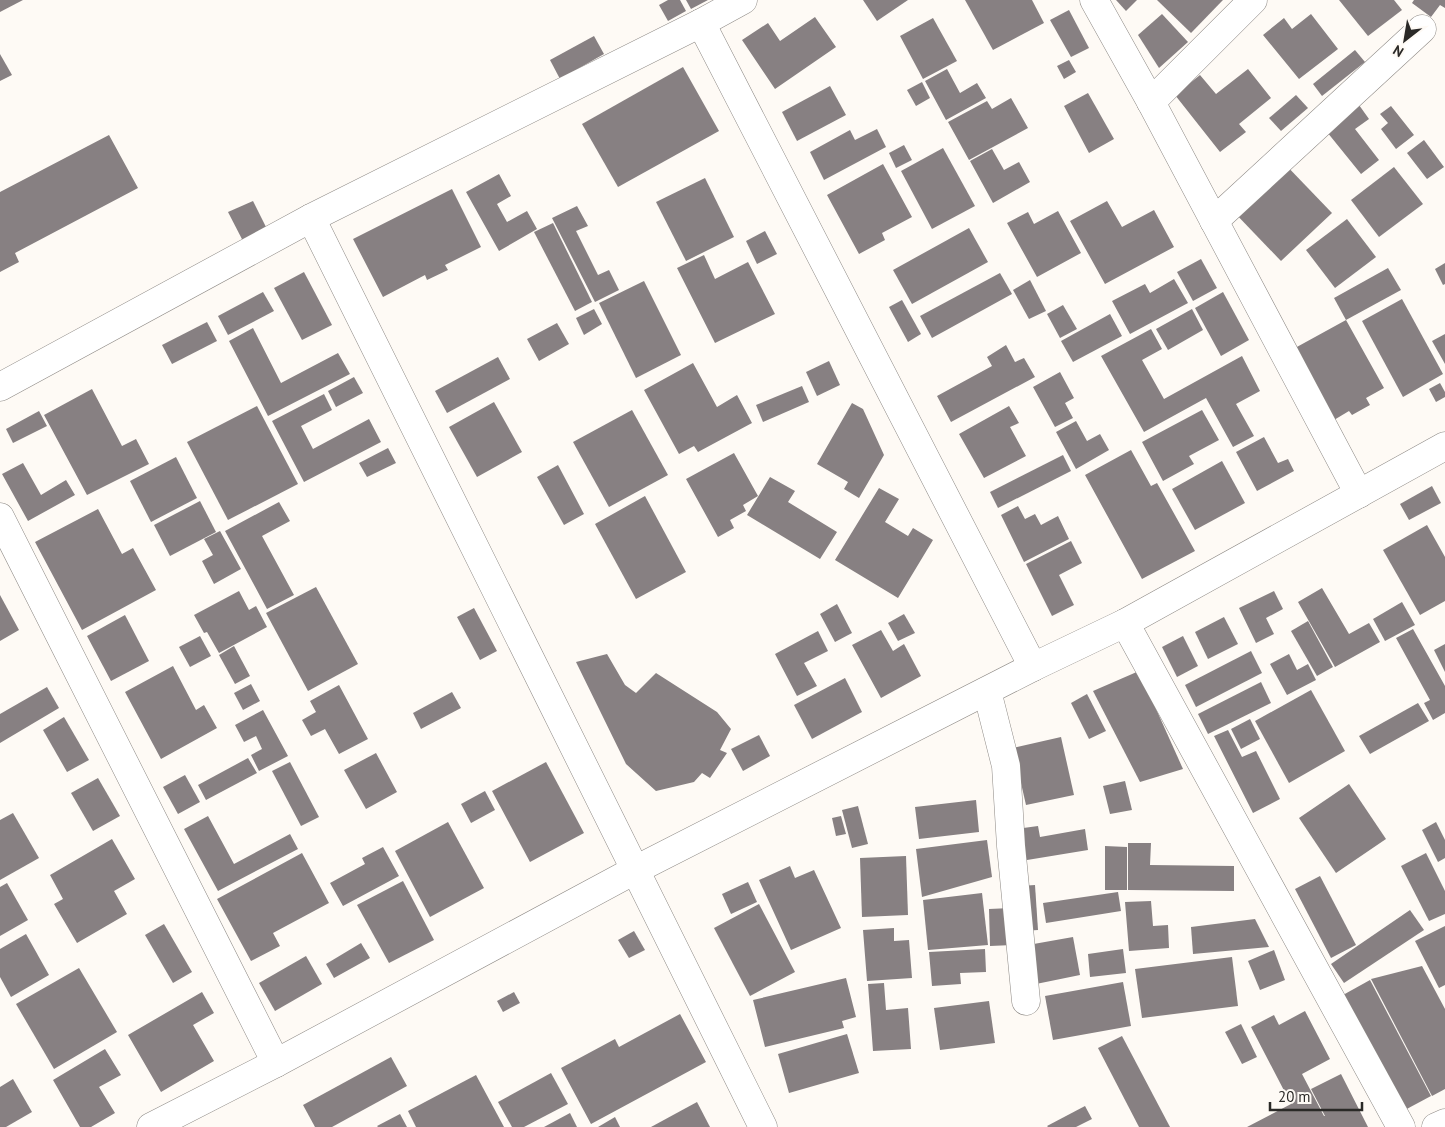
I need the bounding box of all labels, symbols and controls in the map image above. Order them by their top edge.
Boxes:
north arrow [1380,15,1430,65]
text: N [1390,41,1407,61]
scale bar [1270,1080,1362,1112]
text: 20 m [1278,1087,1311,1106]

